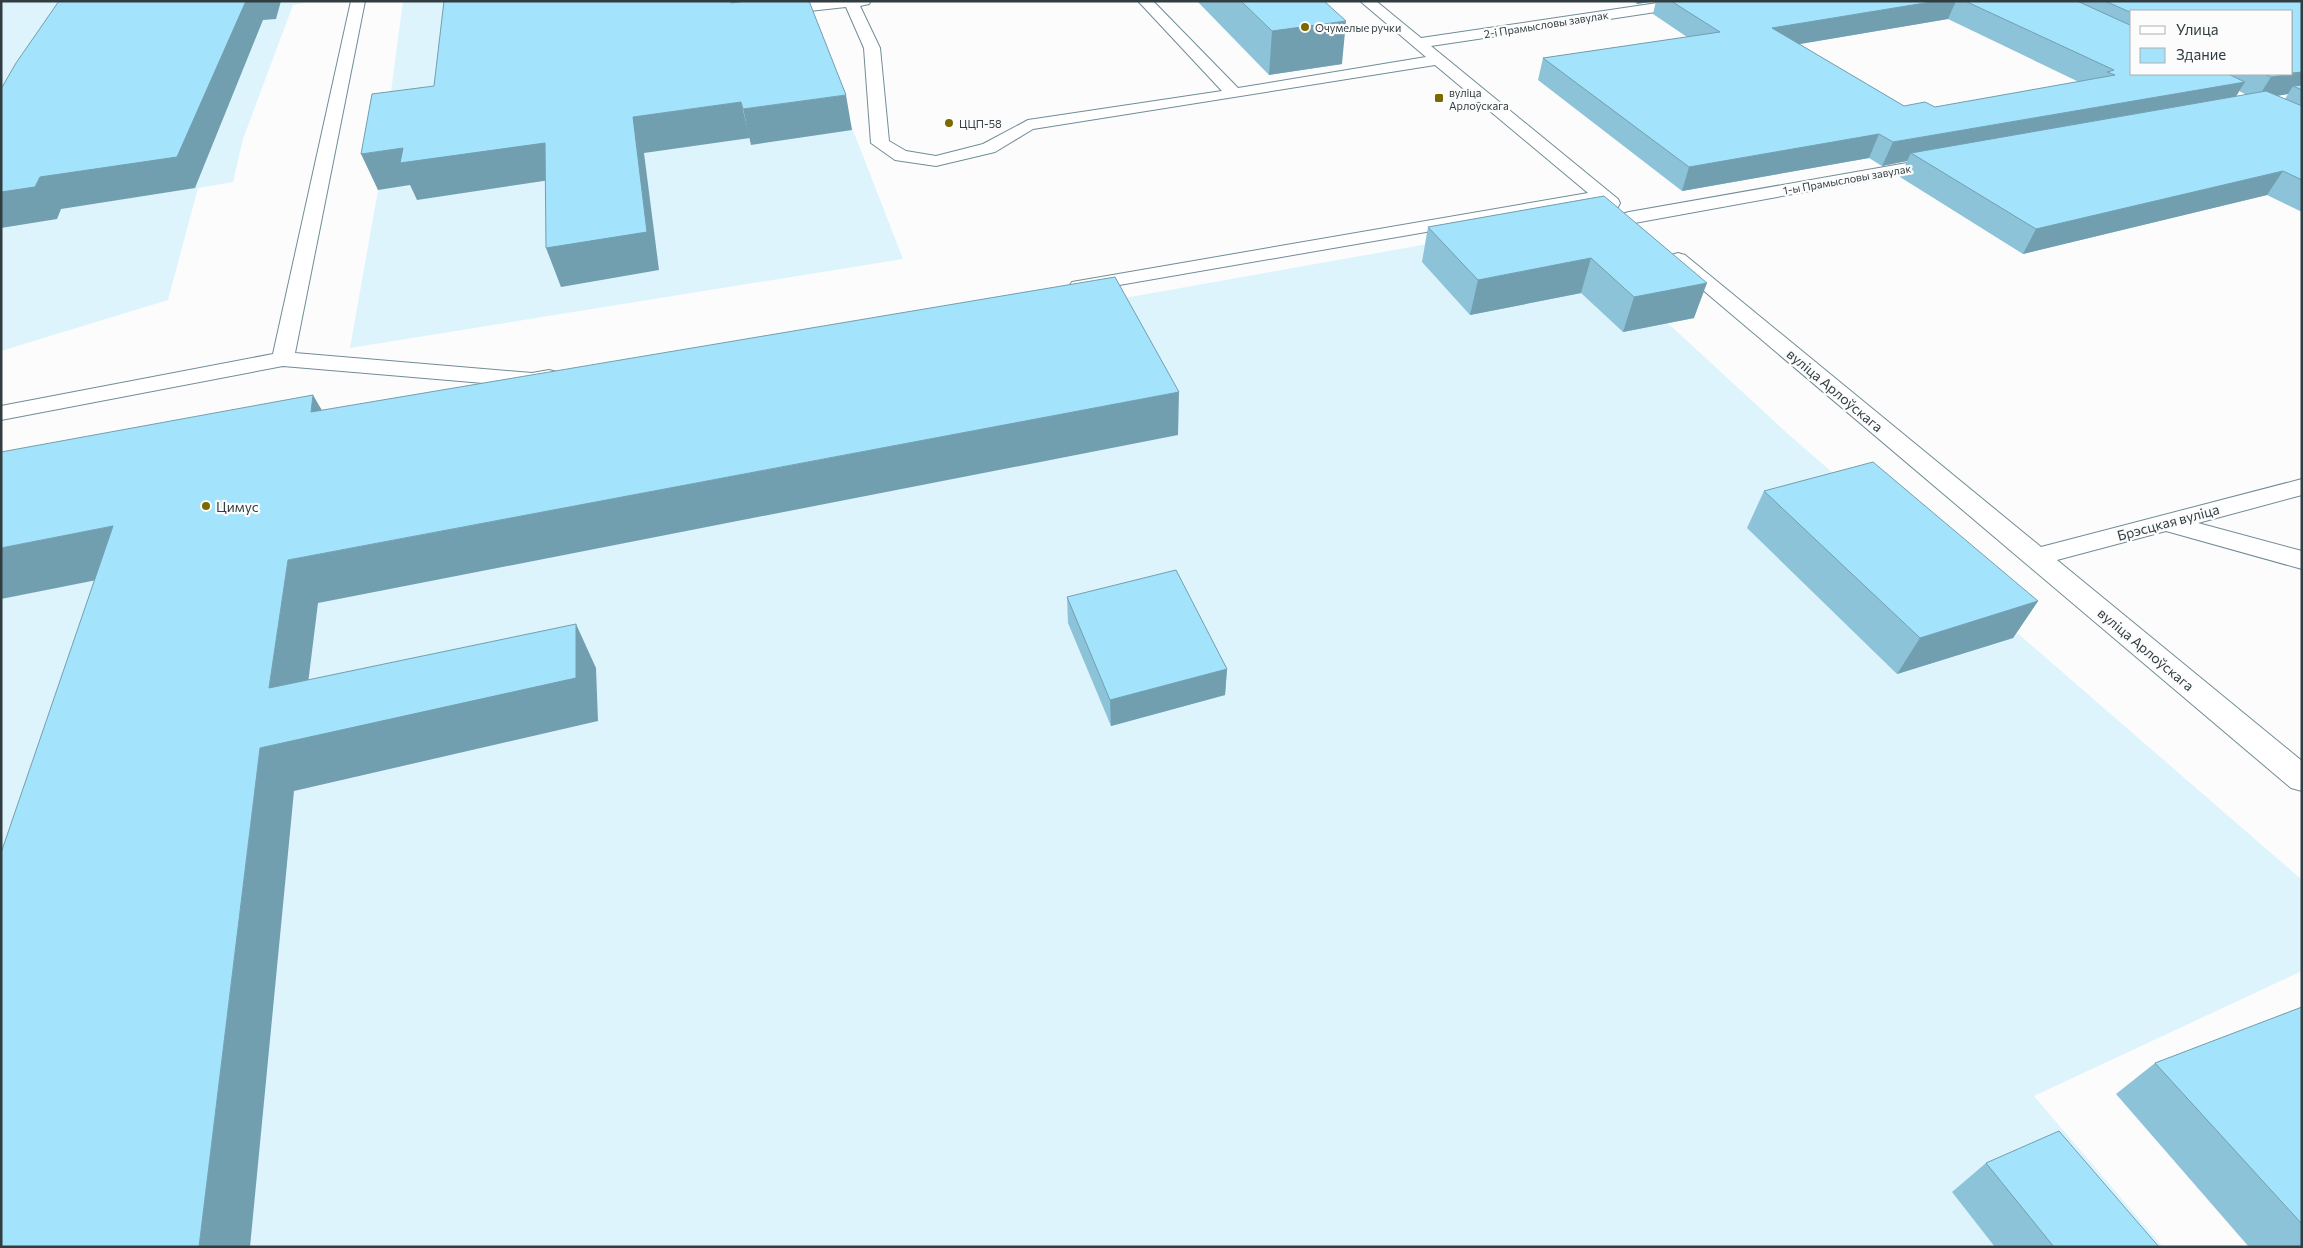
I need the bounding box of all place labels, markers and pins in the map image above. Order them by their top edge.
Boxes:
marker: Очумелые ручки [1299,21,1311,33]
place label: Очумелые ручки [1315,21,1401,34]
place label: вуліца Арлоўскага [1449,86,1509,112]
marker: вуліца Арлоўскага [1433,92,1445,104]
marker: ЦЦП-58 [943,117,955,129]
place label: ЦЦП-58 [959,117,1002,130]
place label: Цимус [216,498,259,515]
marker: Цимус [200,500,212,512]

